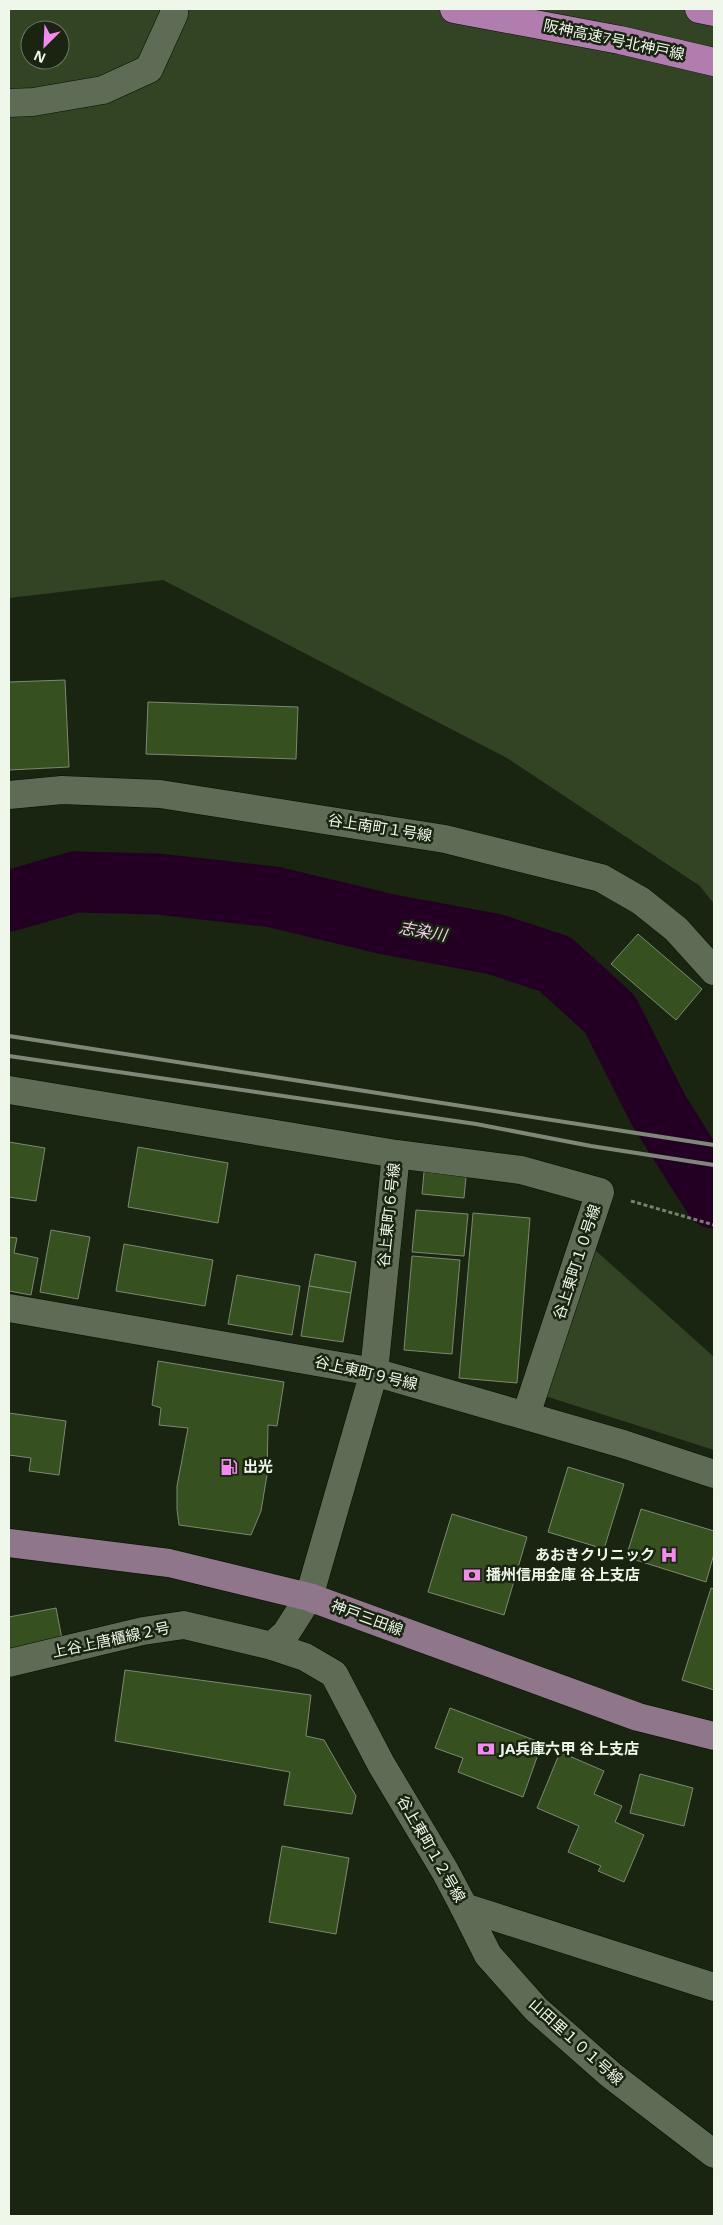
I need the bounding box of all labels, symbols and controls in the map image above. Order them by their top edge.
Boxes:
street label: 阪神高速7号北神戸線 [542,14,687,64]
north arrow [20,20,70,70]
text: N [30,46,49,68]
street label: 谷上南町１号線 [327,809,434,845]
water label: 志染川 [397,916,451,946]
street label: 谷上東町６号線 [373,1162,403,1268]
street label: 谷上東町１０号線 [548,1202,604,1322]
street label: 谷上東町９号線 [313,1350,420,1394]
place label: 出光 [243,1456,273,1476]
fuel station icon: 出光 [219,1457,239,1477]
place label: あおきクリニック [535,1544,655,1564]
hospital icon: あおきクリニック [659,1545,679,1565]
place label: 播州信用金庫 谷上支店 [486,1564,640,1584]
bank icon: 播州信用金庫 谷上支店 [462,1565,482,1585]
street label: 神戸三田線 [329,1595,406,1639]
street label: 上谷上唐櫃線２号 [50,1617,172,1661]
place label: JA兵庫六甲 谷上支店 [498,1738,639,1758]
bank icon: JA兵庫六甲 谷上支店 [476,1739,496,1759]
street label: 谷上東町１２号線 [393,1792,471,1905]
street label: 山田里１０１号線 [525,1994,628,2089]

